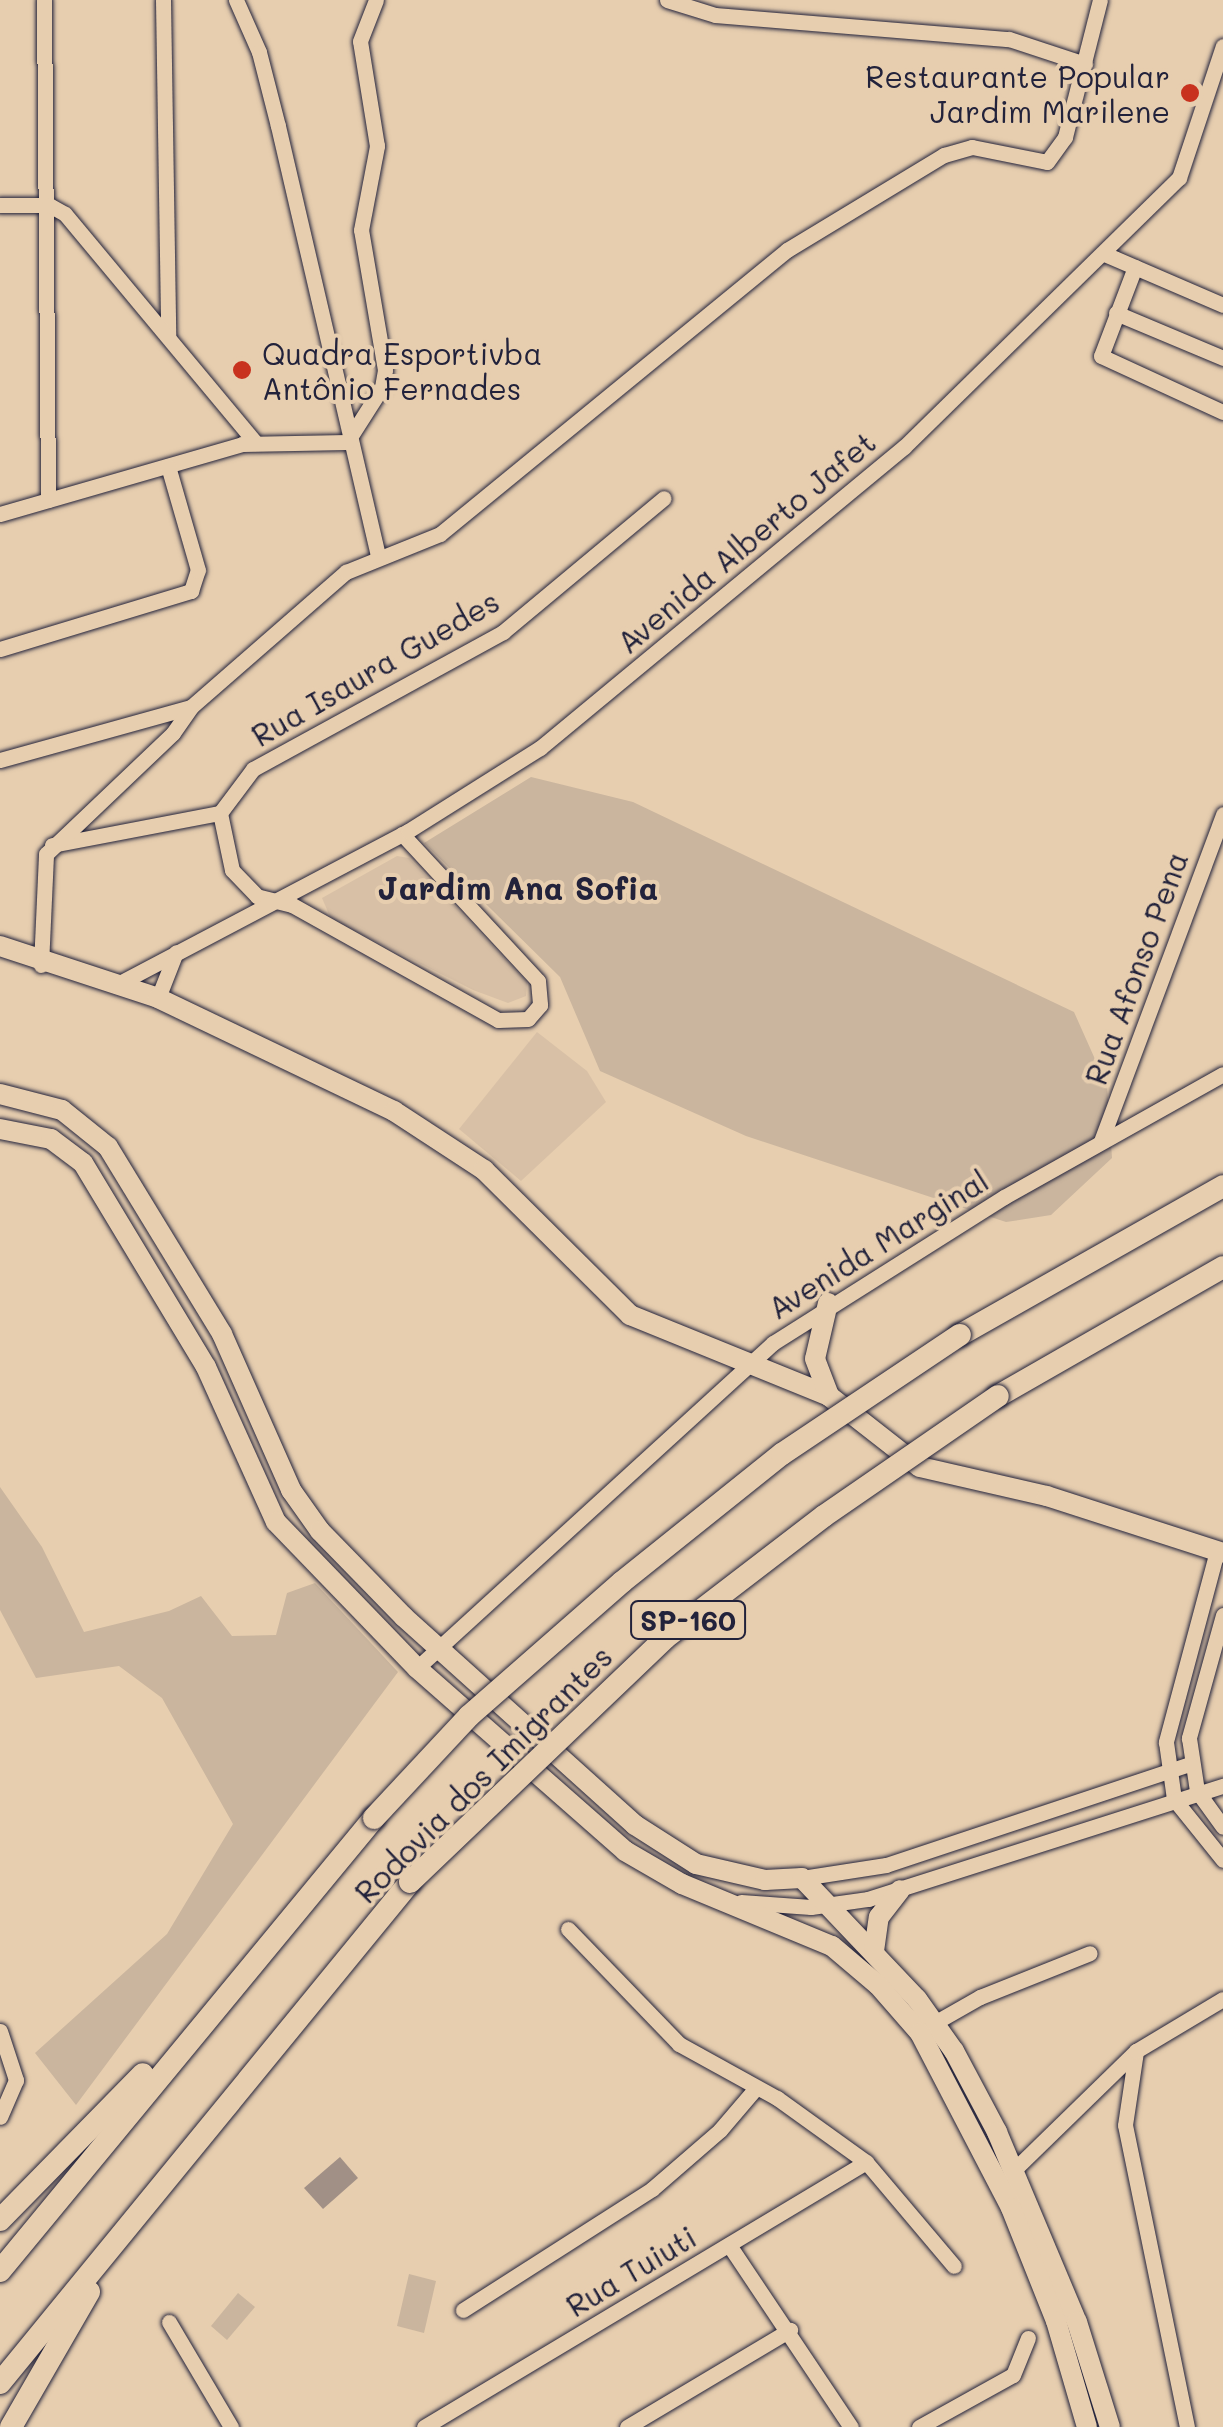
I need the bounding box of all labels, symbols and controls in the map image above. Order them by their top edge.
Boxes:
place label: Restaurante Popular Jardim Marilene [865,58,1170,128]
marker: Restaurante Popular Jardim Marilene [1179,82,1201,104]
place label: Quadra Esportivba Antônio Fernades [262,335,542,406]
marker: Quadra Esportivba Antônio Fernades [231,359,253,381]
street label: Avenida Alberto Jafet [610,424,882,660]
street label: Rua Isaura Guedes [245,583,505,753]
street label: Rua Afonso Pena [1077,847,1195,1089]
district label: Jardim Ana Sofia [378,868,658,906]
street label: Avenida Marginal [761,1162,995,1326]
road number: SP-160 [628,1597,748,1643]
street label: Rodovia dos Imigrantes [347,1638,619,1910]
street label: Rua Tuiuti [560,2218,702,2324]

